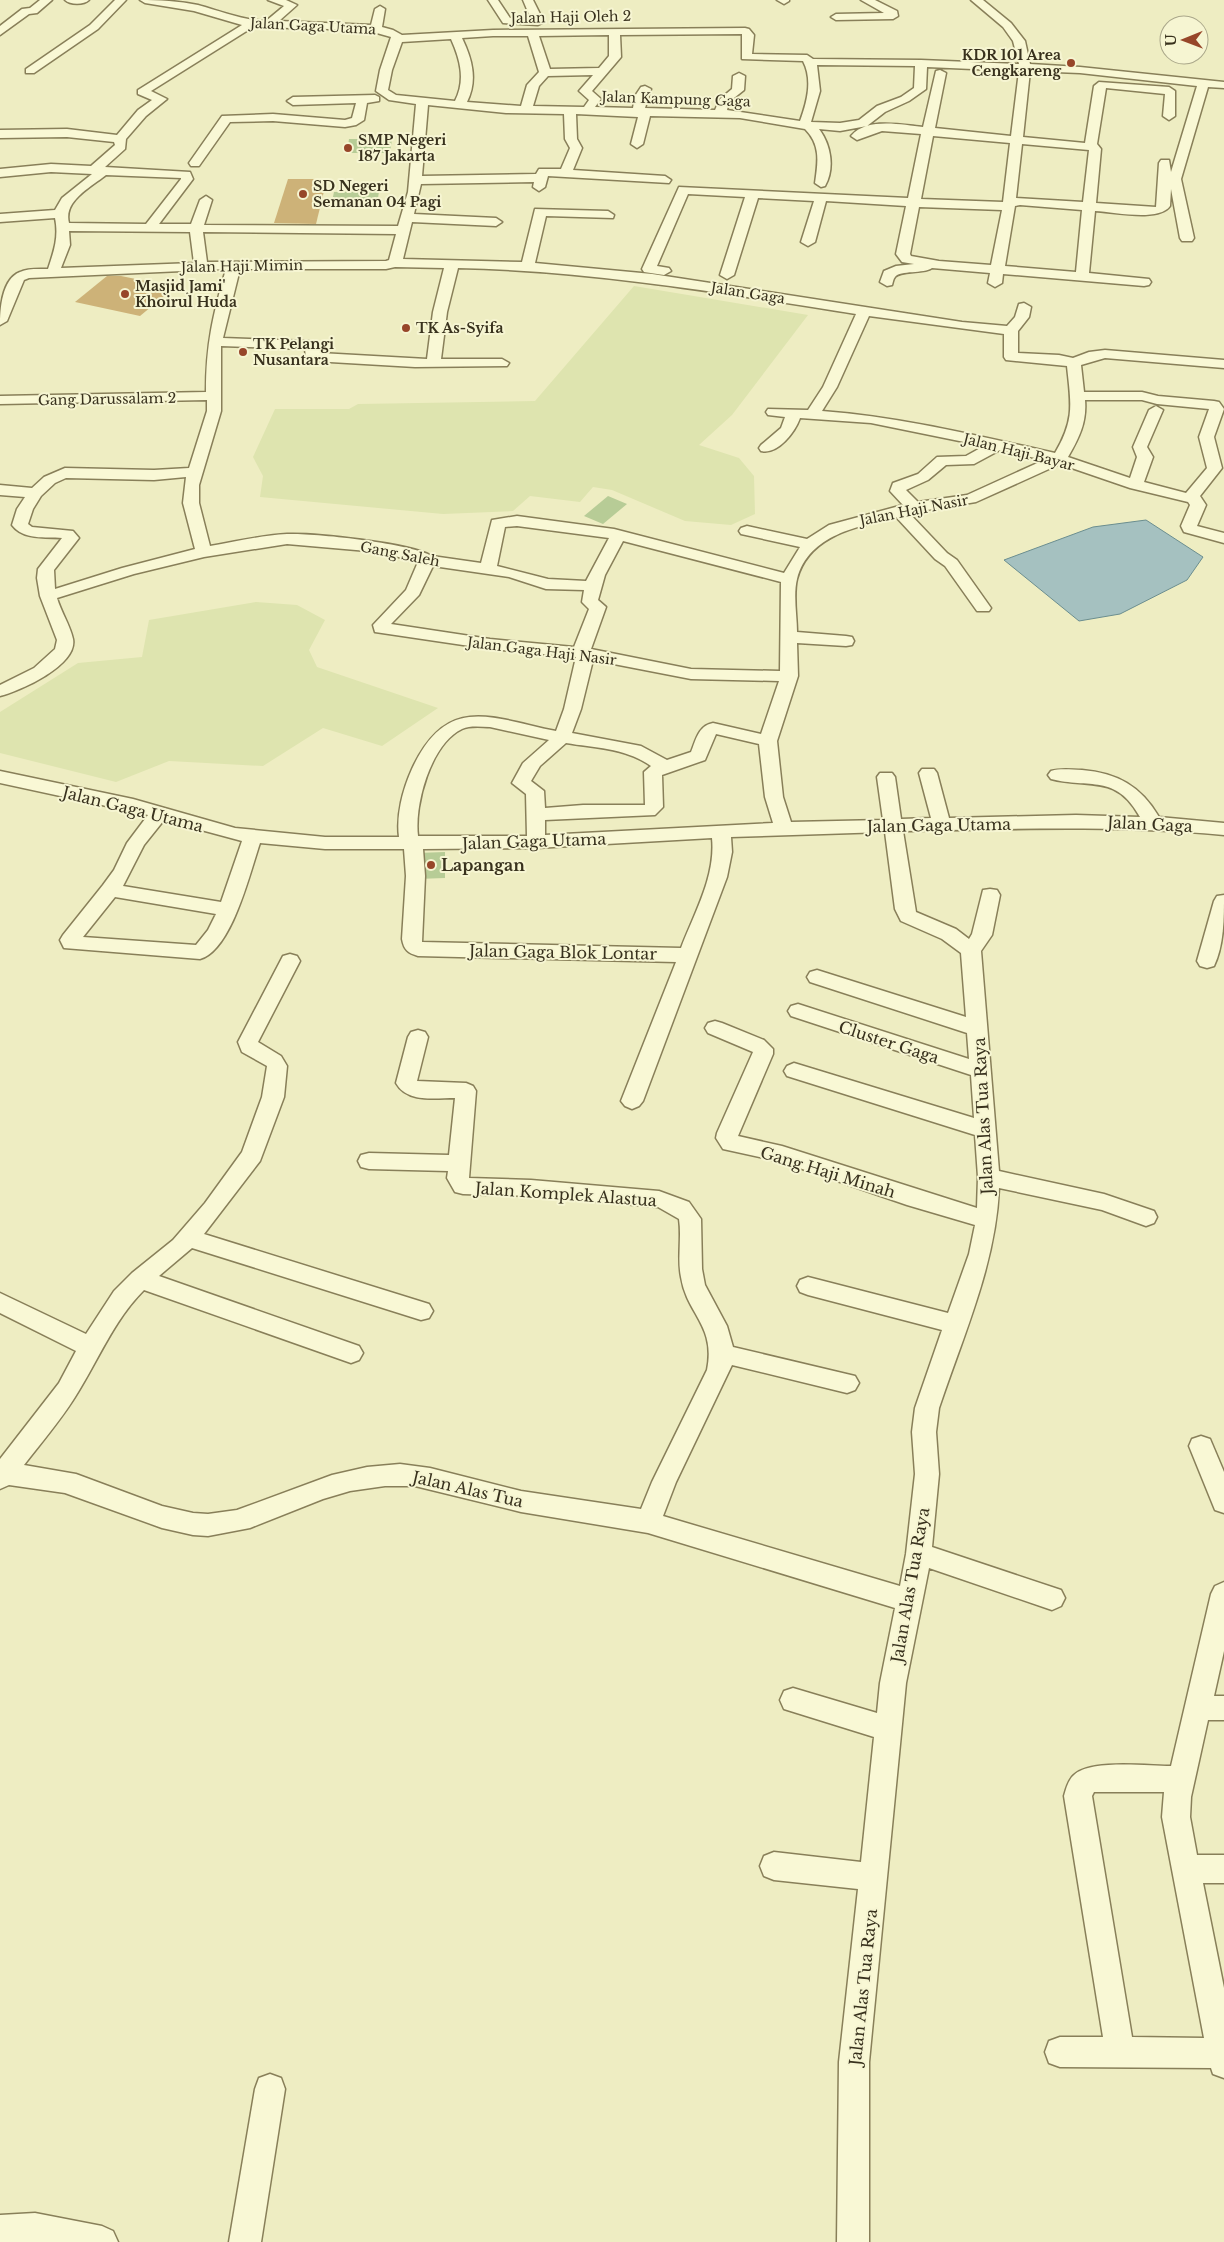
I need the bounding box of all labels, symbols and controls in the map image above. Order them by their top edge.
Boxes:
street label: Jalan Haji Oleh 2 [509,7,631,27]
street label: Jalan Gaga Utama [248,14,377,38]
north arrow [1159,15,1209,65]
text: U [1162,33,1180,47]
place label: KDR 101 Area Cengkareng [962,46,1061,80]
marker: KDR 101 Area Cengkareng [1065,57,1077,69]
street label: Jalan Kampung Gaga [599,87,751,111]
place label: SMP Negeri 187 Jakarta [358,131,446,165]
marker: SMP Negeri 187 Jakarta [342,142,354,154]
place label: SD Negeri Semanan 04 Pagi [313,177,441,211]
marker: SD Negeri Semanan 04 Pagi [297,188,309,200]
street label: Jalan Haji Mimin [179,256,304,276]
place label: Masjid Jami' Khoirul Huda [135,277,237,311]
street label: Jalan Gaga [708,278,787,308]
marker: Masjid Jami' Khoirul Huda [119,288,131,300]
place label: TK As-Syifa [416,319,504,337]
marker: TK As-Syifa [400,322,412,334]
place label: TK Pelangi Nusantara [253,335,334,369]
marker: TK Pelangi Nusantara [237,346,249,358]
street label: Gang Darussalam 2 [38,389,176,409]
street label: Jalan Haji Bayar [960,429,1077,475]
street label: Jalan Haji Nasir [856,491,970,530]
street label: Gang Saleh [359,537,442,571]
street label: Jalan Gaga Haji Nasir [464,633,618,669]
street label: Jalan Gaga Utama [59,781,206,836]
street label: Jalan Gaga [1105,812,1193,836]
street label: Jalan Gaga Utama [865,814,1011,836]
street label: Jalan Gaga Utama [460,828,607,854]
place label: Lapangan [441,855,525,875]
marker: Lapangan [425,859,437,871]
street label: Jalan Gaga Blok Lontar [467,940,657,964]
street label: Cluster Gaga [836,1016,942,1068]
street label: Jalan Alas Tua Raya [969,1037,997,1197]
street label: Gang Haji Minah [758,1142,898,1202]
street label: Jalan Komplek Alastua [472,1178,658,1210]
street label: Jalan Alas Tua [409,1466,525,1511]
street label: Jalan Alas Tua Raya [886,1506,934,1666]
street label: Jalan Alas Tua Raya [845,1908,881,2068]

